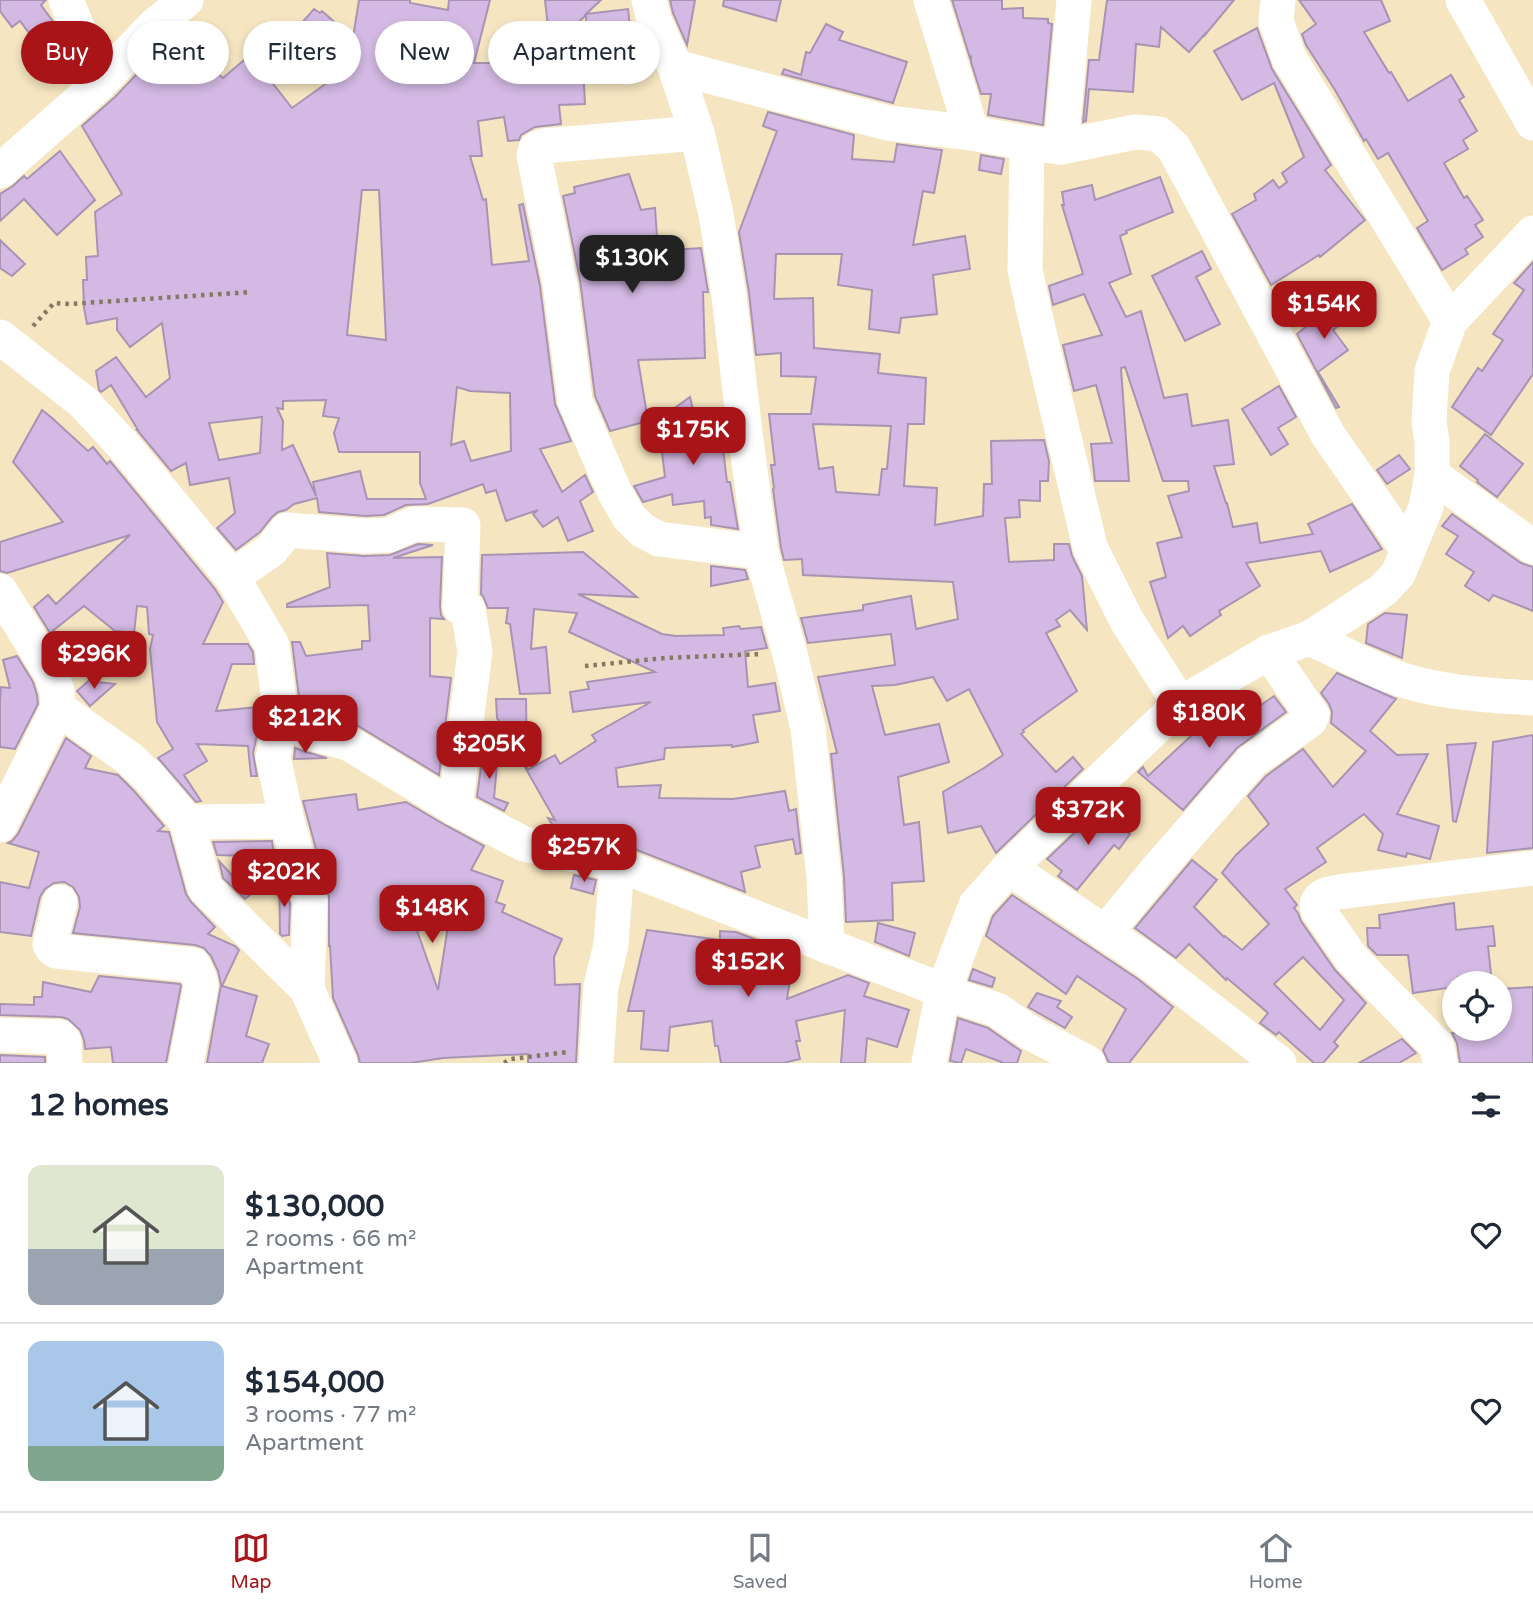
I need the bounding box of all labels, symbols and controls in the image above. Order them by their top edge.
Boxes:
chip: Buy [21,21,113,84]
chip: Rent [127,21,229,84]
chip: Filters [243,21,361,84]
chip: New [375,21,474,84]
chip: Apartment [488,21,660,84]
pin: $130K [583,236,681,295]
text: $130K [596,244,668,272]
pin: $154K [1275,282,1373,341]
text: $154K [1288,290,1360,318]
pin: $175K [644,407,742,467]
text: $175K [657,416,729,444]
pin: $296K [45,632,143,691]
text: $296K [58,640,130,668]
pin: $180K [1160,690,1258,750]
pin: $212K [256,696,354,755]
text: $180K [1173,699,1245,727]
text: $212K [269,704,341,732]
pin: $205K [440,722,538,781]
text: $205K [453,730,525,758]
pin: $372K [1039,788,1137,847]
text: $372K [1052,796,1124,824]
pin: $257K [535,824,633,884]
text: $257K [548,833,620,861]
pin: $202K [235,850,333,909]
text: $202K [248,858,320,886]
pin: $148K [383,886,481,945]
text: $148K [396,894,468,922]
pin: $152K [699,940,797,999]
text: $152K [712,948,784,976]
map controls [1442,971,1512,1041]
button: locate [1442,971,1512,1041]
icon: filters [1467,1086,1505,1124]
text: 12 homes [28,1087,169,1124]
text: $130,000 [245,1188,384,1225]
icon: home [84,1193,168,1277]
icon: heart [1467,1216,1505,1254]
text: 2 rooms · 66 m² [245,1225,416,1253]
text: Apartment [245,1253,364,1281]
text: $154,000 [245,1364,384,1401]
icon: home [84,1369,168,1453]
icon: heart [1467,1392,1505,1430]
text: 3 rooms · 77 m² [245,1401,416,1429]
text: Apartment [245,1429,364,1457]
tab: Map [231,1529,272,1593]
tab: Saved [733,1529,788,1593]
tab: Home [1249,1529,1302,1593]

